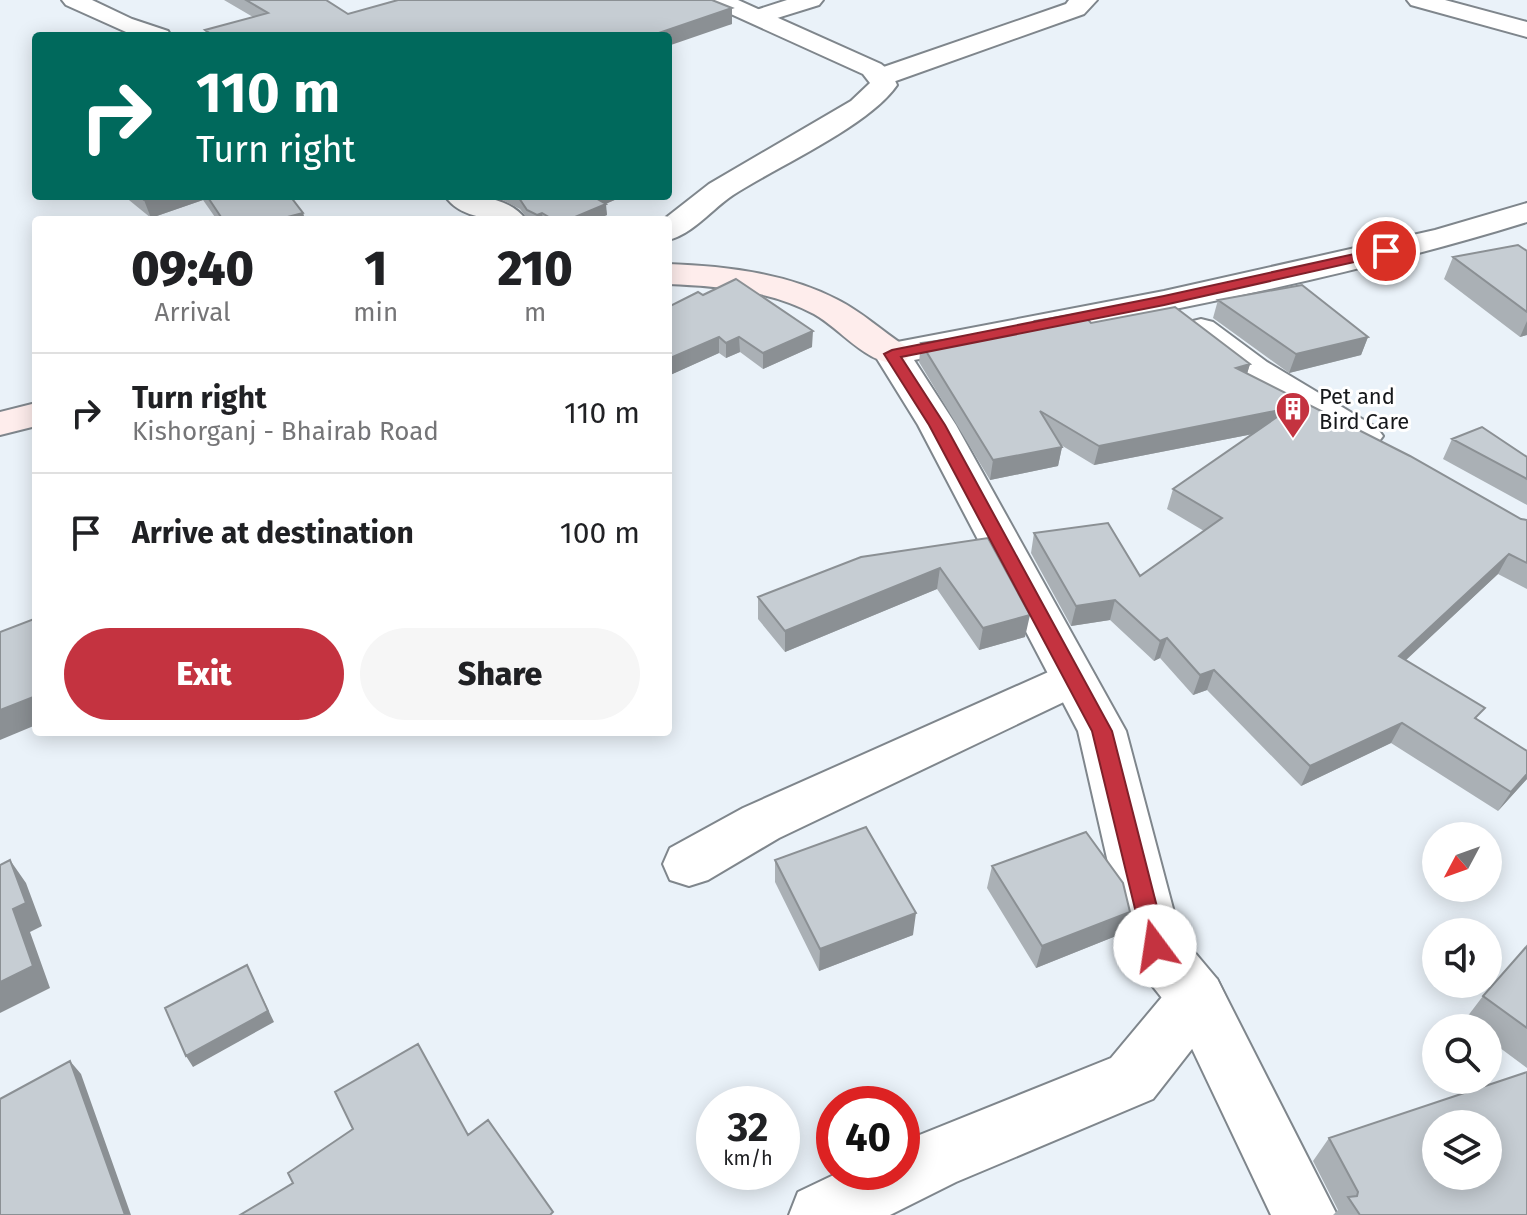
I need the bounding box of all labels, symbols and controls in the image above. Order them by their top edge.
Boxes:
text: 110 m [196,60,340,127]
icon: right [64,64,168,168]
text: Turn right [196,128,356,172]
pin [1352,217,1420,285]
icon: arrive [1364,229,1408,273]
text: 09:40 [131,240,254,298]
text: 1 [364,240,387,298]
text: 210 [497,240,573,298]
text: Arrival [155,297,231,328]
text: min [353,297,398,328]
text: m [524,297,546,328]
text: Turn right [132,380,267,416]
place label: Pet and Bird Care [1319,383,1409,435]
building icon: Pet and Bird Care [1274,390,1312,440]
icon: right [64,391,108,435]
text: 110 m [564,395,640,431]
text: Kishorganj - Bhairab Road [132,416,439,447]
icon: arrive [64,511,108,555]
text: Arrive at destination [132,515,414,551]
text: 100 m [560,515,640,551]
button: Exit [64,628,344,720]
button: Share [360,628,640,720]
north arrow [1422,822,1502,902]
map controls [1422,822,1502,1190]
position arrow [1113,904,1197,988]
button: sound [1422,918,1502,998]
button: search [1422,1014,1502,1094]
speed limit sign: 40 [816,1086,920,1190]
text: 32 [727,1104,769,1152]
button: layers [1422,1110,1502,1190]
text: km/h [723,1146,773,1170]

